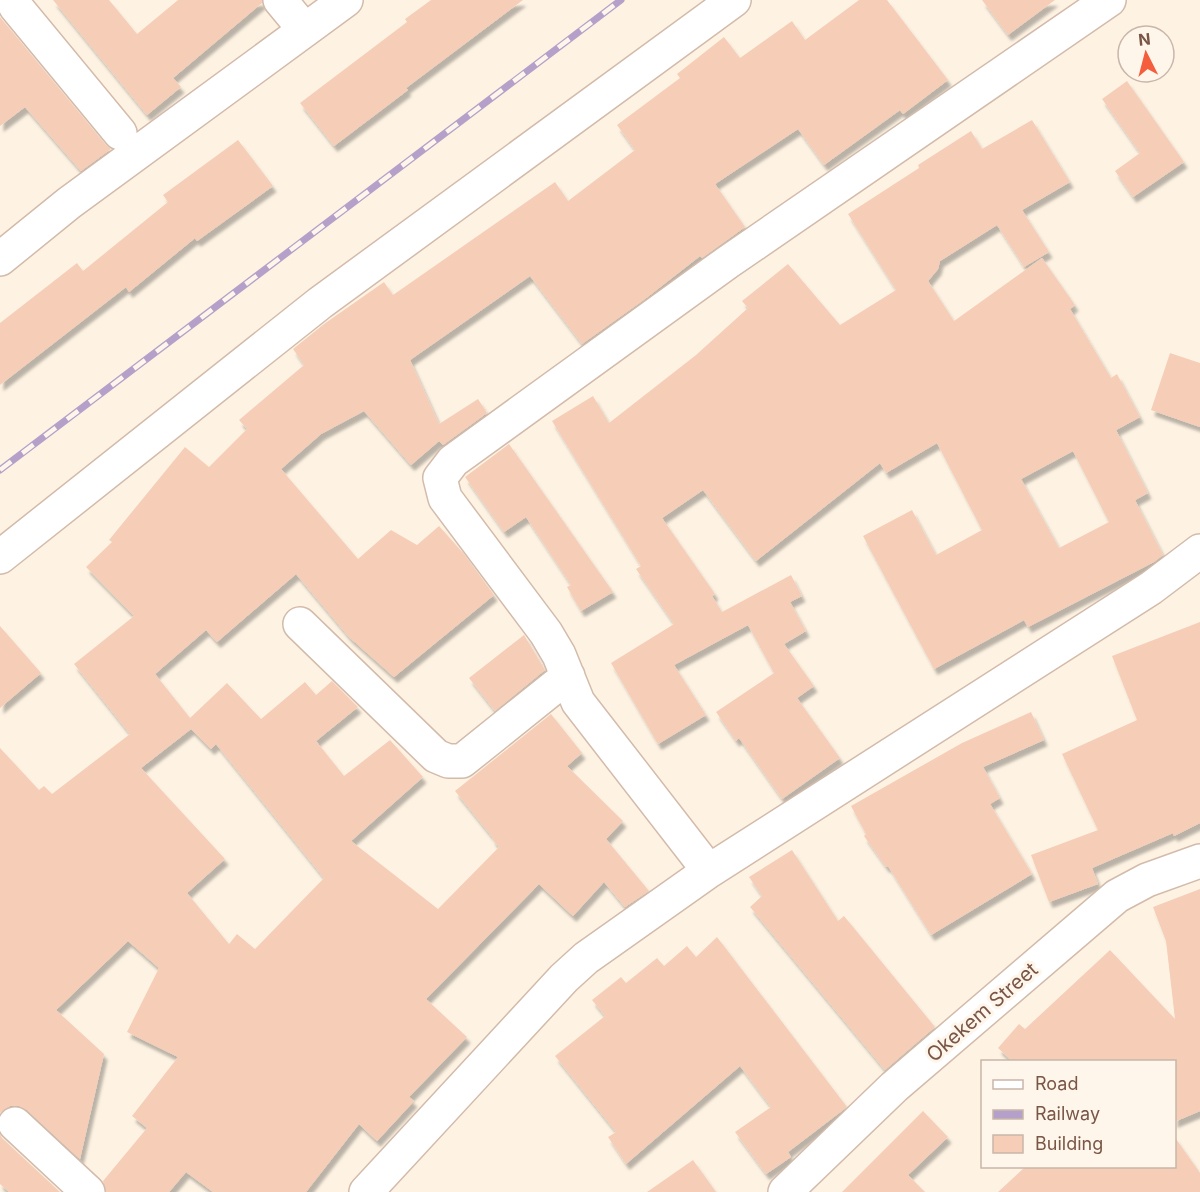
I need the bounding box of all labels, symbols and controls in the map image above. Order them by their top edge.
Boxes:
north arrow [1116,24,1176,84]
text: N [1137,28,1152,50]
street label: Okekem Street [922,957,1043,1067]
legend [981,1060,1176,1168]
text: Road [1035,1073,1078,1094]
text: Railway [1035,1103,1100,1124]
text: Building [1035,1133,1103,1154]

